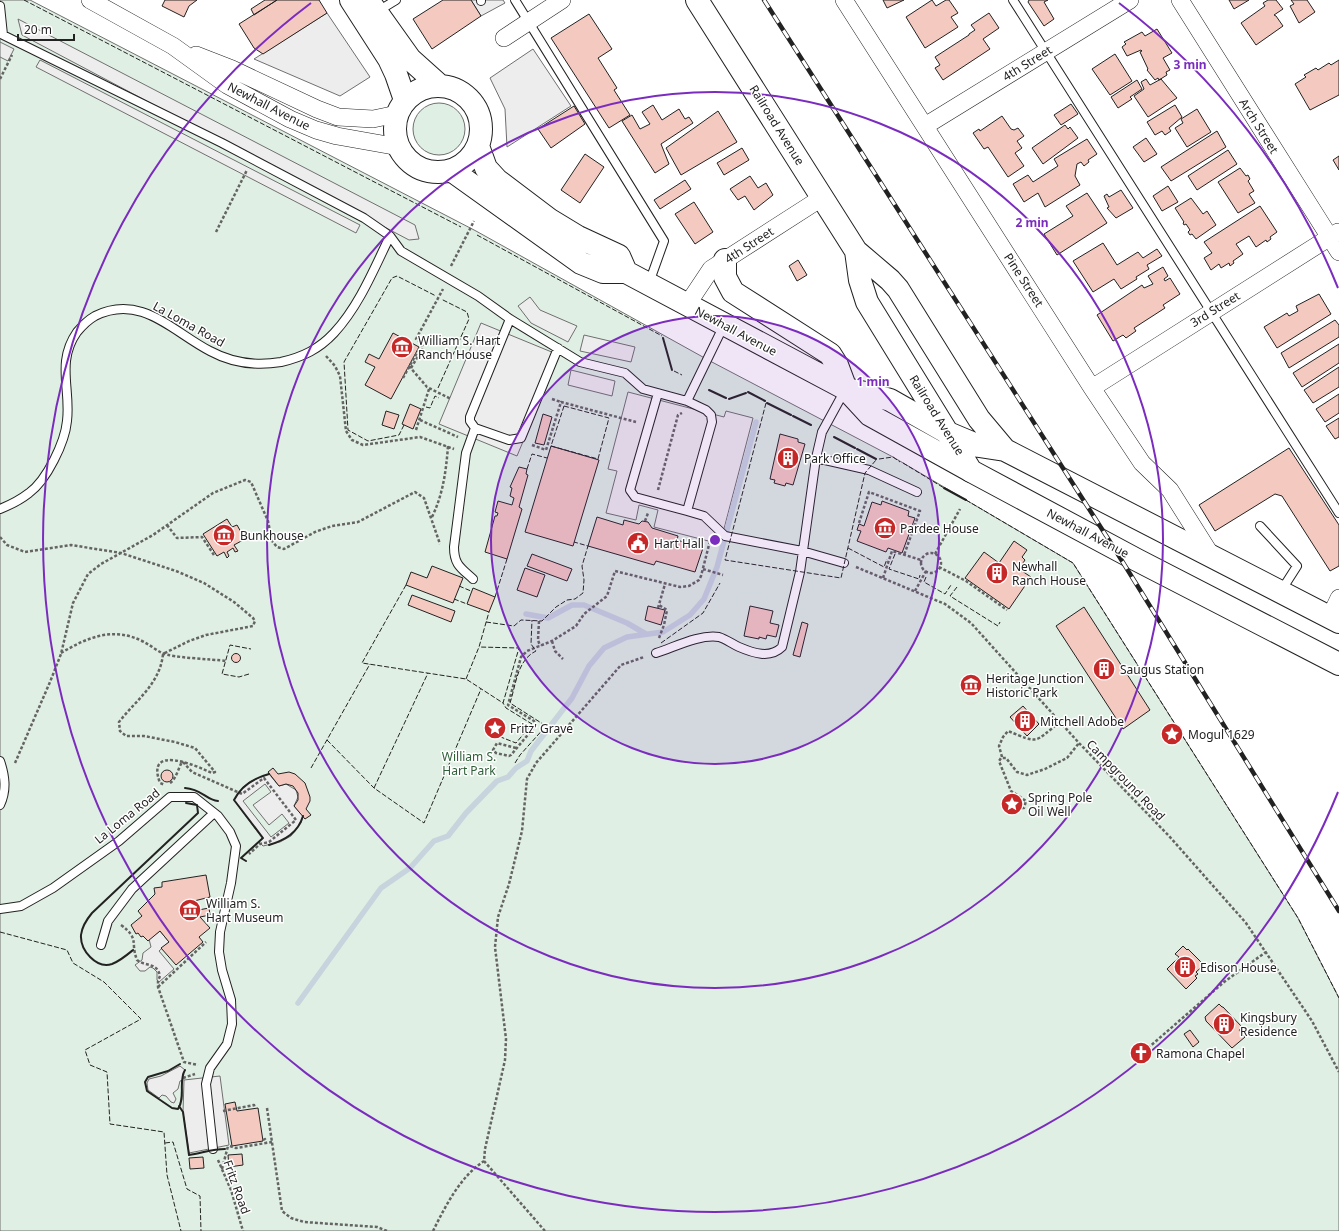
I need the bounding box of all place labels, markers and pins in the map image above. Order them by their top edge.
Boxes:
place label: William S. Hart Ranch House [418,332,501,363]
museum icon: William S. Hart Ranch House [389,334,415,360]
building icon: Park Office [775,445,801,471]
place label: Park Office [804,450,866,467]
museum icon: Pardee House [872,515,898,541]
place label: Pardee House [900,520,979,537]
museum icon: Bunkhouse [211,522,237,548]
place label: Bunkhouse [240,527,304,544]
public building icon: Hart Hall [625,530,651,556]
centre of rings [708,533,722,547]
place label: Hart Hall [654,535,704,552]
place label: Newhall Ranch House [1012,558,1086,589]
building icon: Newhall Ranch House [984,560,1010,586]
building icon: Saugus Station [1091,656,1117,682]
place label: Saugus Station [1120,661,1204,678]
place label: Heritage Junction Historic Park [986,670,1084,701]
museum icon: Heritage Junction Historic Park [958,672,984,698]
building icon: Mitchell Adobe [1012,708,1038,734]
place label: Mitchell Adobe [1040,713,1124,730]
place icon: Fritz' Grave [482,715,508,741]
place label: Fritz' Grave [510,720,573,737]
place icon: Mogul 1629 [1159,721,1185,747]
place label: Mogul 1629 [1188,726,1255,743]
place label: Spring Pole Oil Well [1028,789,1093,820]
place icon: Spring Pole Oil Well [999,791,1025,817]
place label: William S. Hart Museum [206,895,284,926]
museum icon: William S. Hart Museum [177,897,203,923]
building icon: Edison House [1172,954,1198,980]
place label: Edison House [1200,959,1277,976]
place label: Kingsbury Residence [1240,1009,1298,1040]
building icon: Kingsbury Residence [1211,1011,1237,1037]
church icon: Ramona Chapel [1128,1040,1154,1066]
place label: Ramona Chapel [1156,1045,1245,1062]

